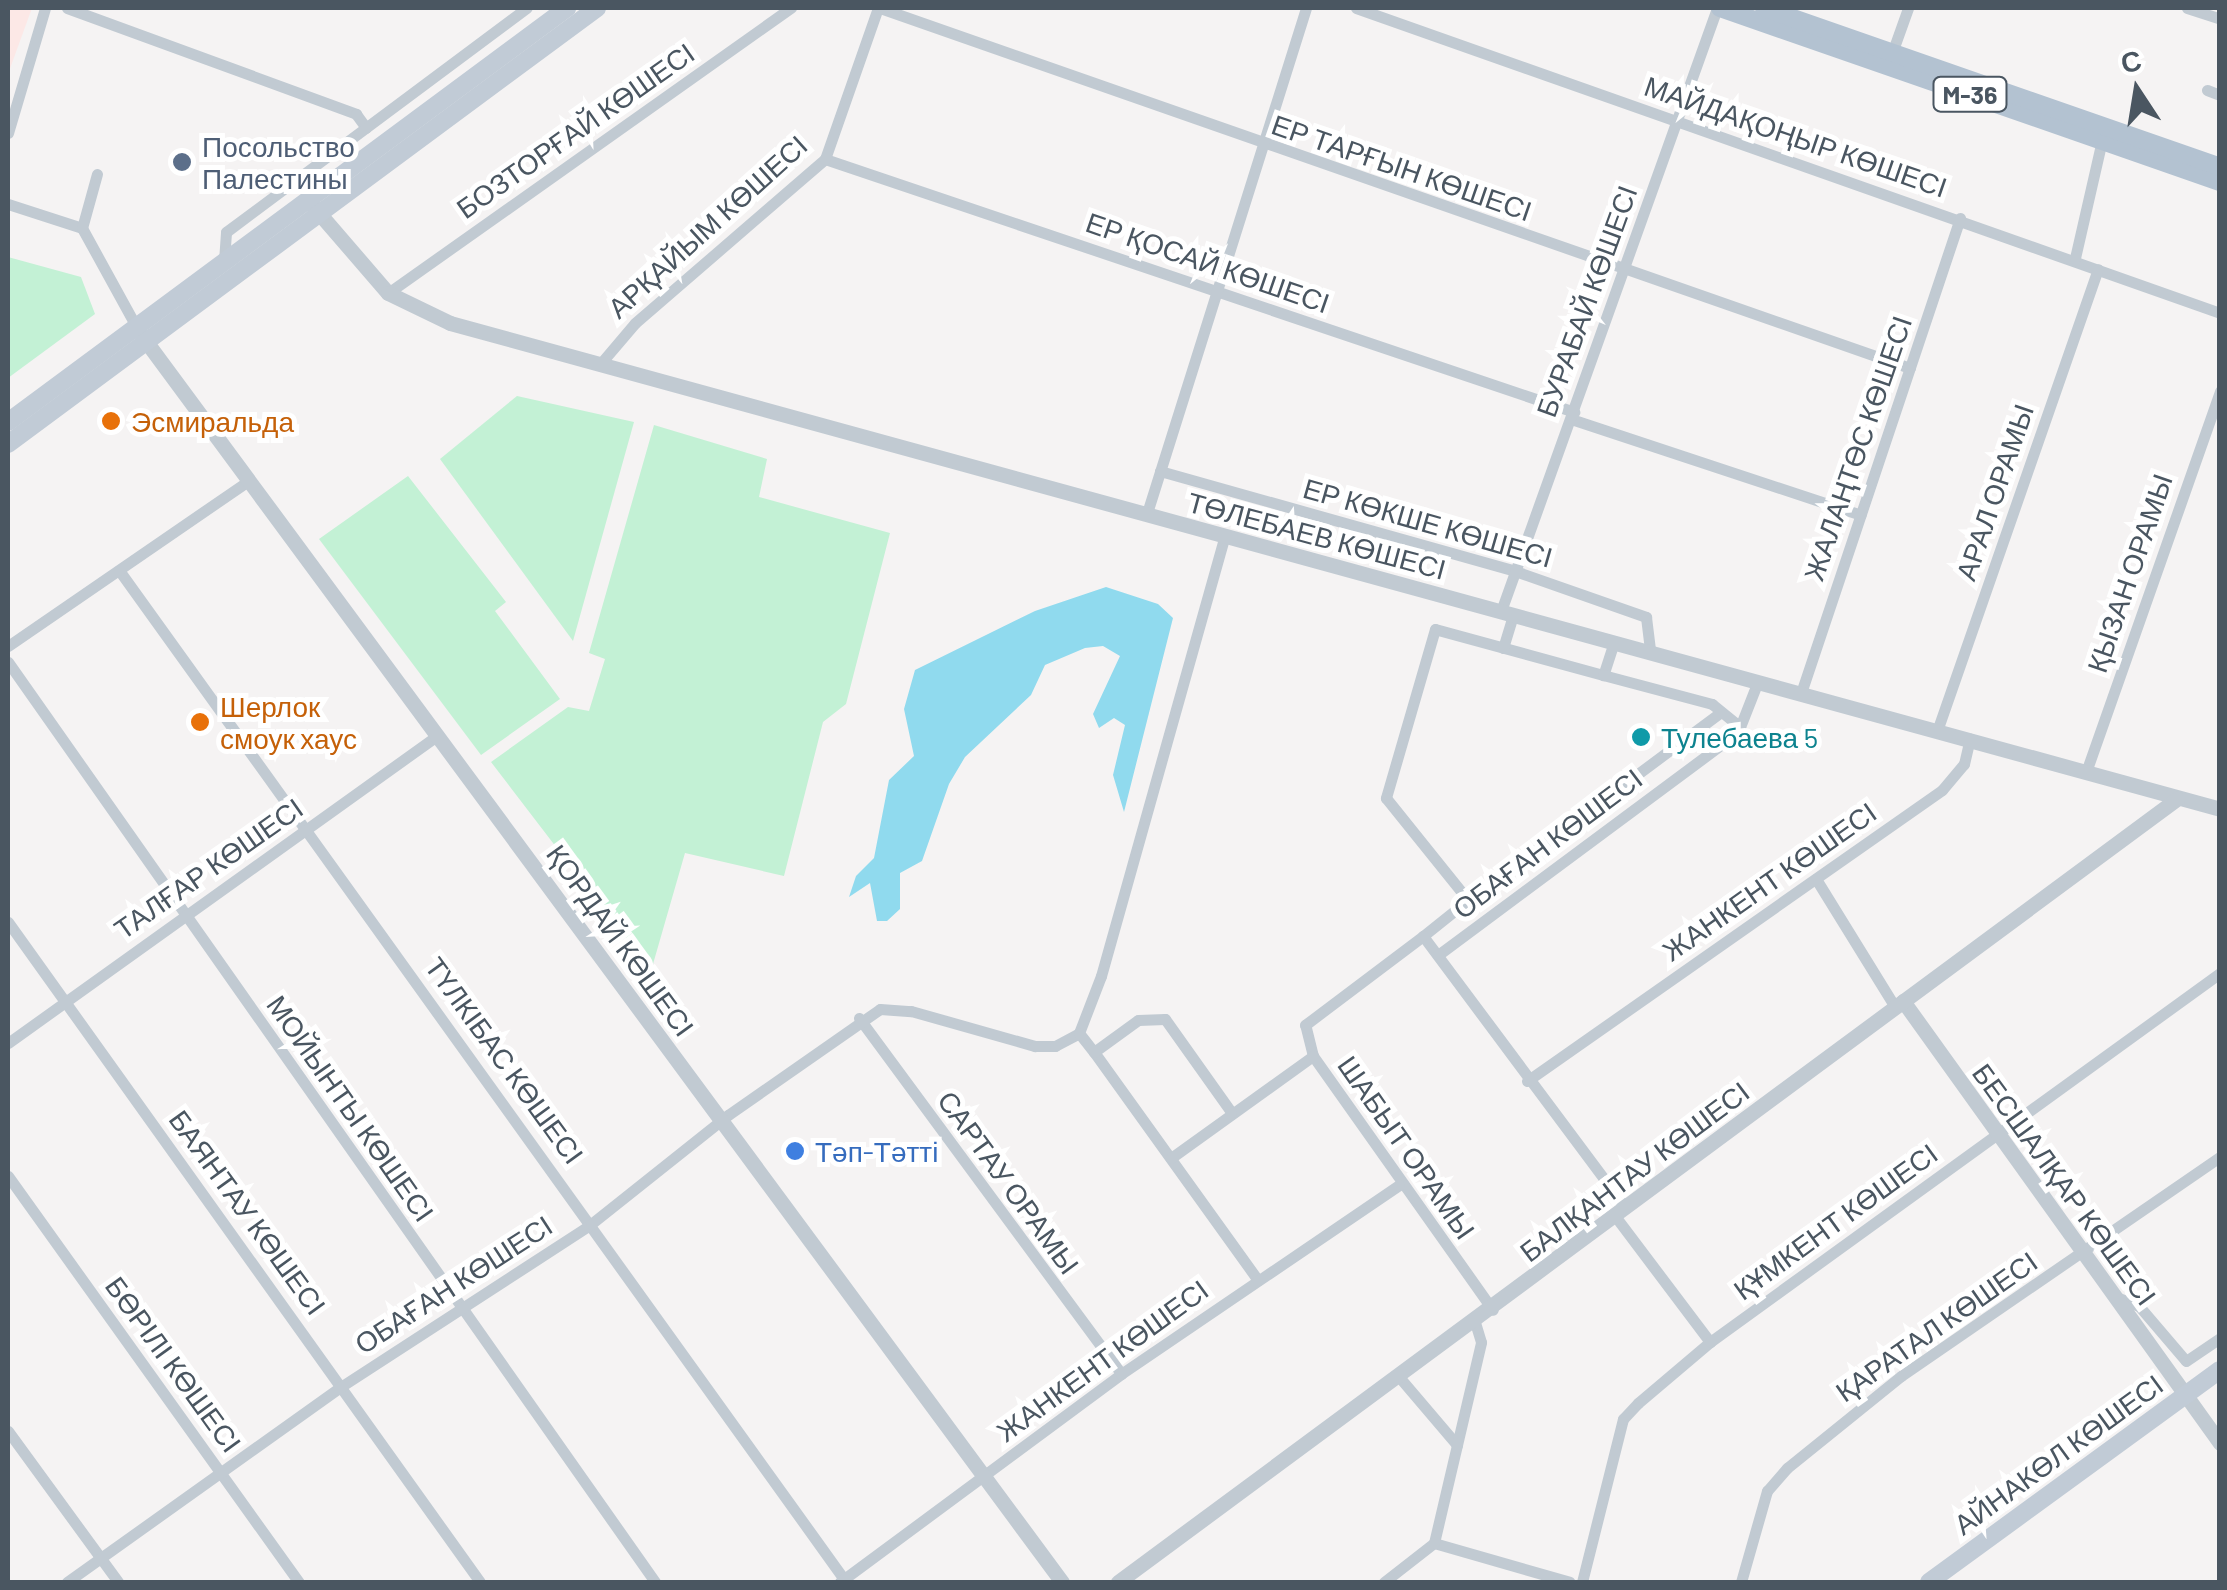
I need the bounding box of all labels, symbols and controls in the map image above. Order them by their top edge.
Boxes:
street label: БОЗТОРҒАЙ КӨШЕСІ [450,35,700,225]
north arrow [2087,40,2187,140]
text: С [2117,42,2144,79]
street label: МАЙДАҚОҢЫР КӨШЕСІ [1640,68,1952,204]
road number: M-36 [1930,74,2010,114]
street label: ЕР ТАРҒЫН КӨШЕСІ [1268,107,1536,227]
street label: АРҚАЙЫМ КӨШЕСІ [600,128,814,324]
place label: Посольство Палестины [202,129,355,195]
marker: Посольство Палестины [171,151,193,173]
street label: БУРАБАЙ КӨШЕСІ [1529,181,1643,421]
street label: ЕР ҚОСАЙ КӨШЕСІ [1082,205,1334,319]
street label: ЖАЛАҢТӨС КӨШЕСІ [1796,311,1918,585]
street label: АРАЛ ОРАМЫ [1948,399,2040,585]
place label: Эсмиральда [131,404,294,438]
marker: Эсмиральда [100,410,122,432]
street label: ҚЫЗАН ОРАМЫ [2079,469,2179,677]
street label: ЕР КӨКШЕ КӨШЕСІ [1300,470,1556,574]
street label: ТӨЛЕБАЕВ КӨШЕСІ [1184,484,1450,586]
place label: Шерлок смоук хаус [220,689,357,755]
marker: Шерлок смоук хаус [189,711,211,733]
place label: Тулебаева 5 [1661,720,1818,754]
marker: Тулебаева 5 [1630,726,1652,748]
street label: ОБАҒАН КӨШЕСІ [1446,761,1648,925]
street label: ТАЛҒАР КӨШЕСІ [107,790,309,946]
street label: ЖАНКЕНТ КӨШЕСІ [1656,795,1882,967]
street label: ҚОРДАЙ КӨШЕСІ [540,838,702,1042]
street label: ТҮЛКІБАС КӨШЕСІ [419,950,591,1170]
street label: МОЙЫНТЫ КӨШЕСІ [260,989,442,1227]
street label: ШАБЫТ ОРАМЫ [1331,1049,1483,1245]
street label: БЕСШАЛҚАР КӨШЕСІ [1966,1057,2164,1311]
street label: БАЛҚАНТАУ КӨШЕСІ [1513,1074,1755,1268]
street label: САРТАУ ОРАМЫ [931,1084,1087,1280]
street label: БАЯНТАУ КӨШЕСІ [163,1103,333,1321]
place label: Тәп-Тәтті [815,1134,938,1168]
street label: ҚҰМКЕНТ КӨШЕСІ [1727,1136,1943,1306]
marker: Тәп-Тәтті [784,1140,806,1162]
street label: ОБАҒАН КӨШЕСІ [348,1208,558,1360]
street label: ҚАРАТАЛ КӨШЕСІ [1829,1244,2043,1408]
street label: БӨРІЛІ КӨШЕСІ [99,1270,249,1458]
street label: ЖАНКЕНТ КӨШЕСІ [990,1272,1214,1448]
street label: АЙНАКӨЛ КӨШЕСІ [1947,1367,2169,1541]

